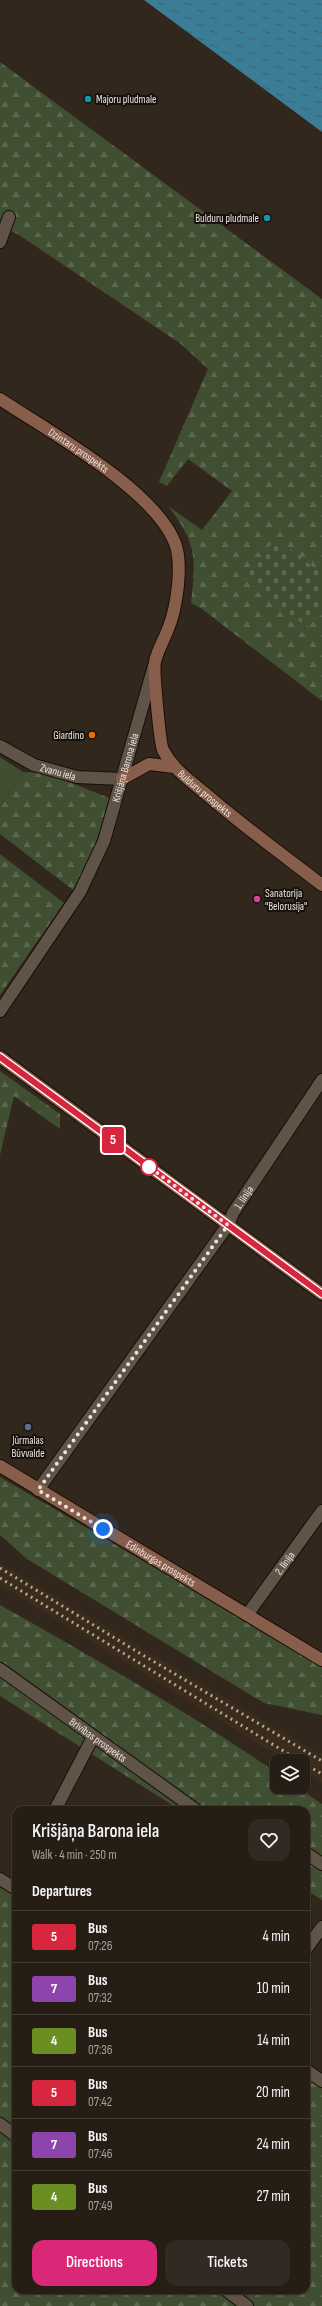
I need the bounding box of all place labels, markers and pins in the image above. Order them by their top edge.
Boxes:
place label: Majoru pludmale [96,93,156,106]
marker: Majoru pludmale [83,94,93,104]
place label: Bulduru pludmale [195,212,259,225]
marker: Bulduru pludmale [262,213,272,223]
place label: Giardino [53,729,84,742]
marker: Giardino [87,730,97,740]
place label: Sanatorija "Belorusija" [265,887,307,913]
marker: Sanatorija "Belorusija" [252,894,262,904]
unlabelled marker [140,1158,158,1176]
marker: Jūrmalas Būvvalde [23,1422,33,1432]
place label: Jūrmalas Būvvalde [11,1434,45,1460]

